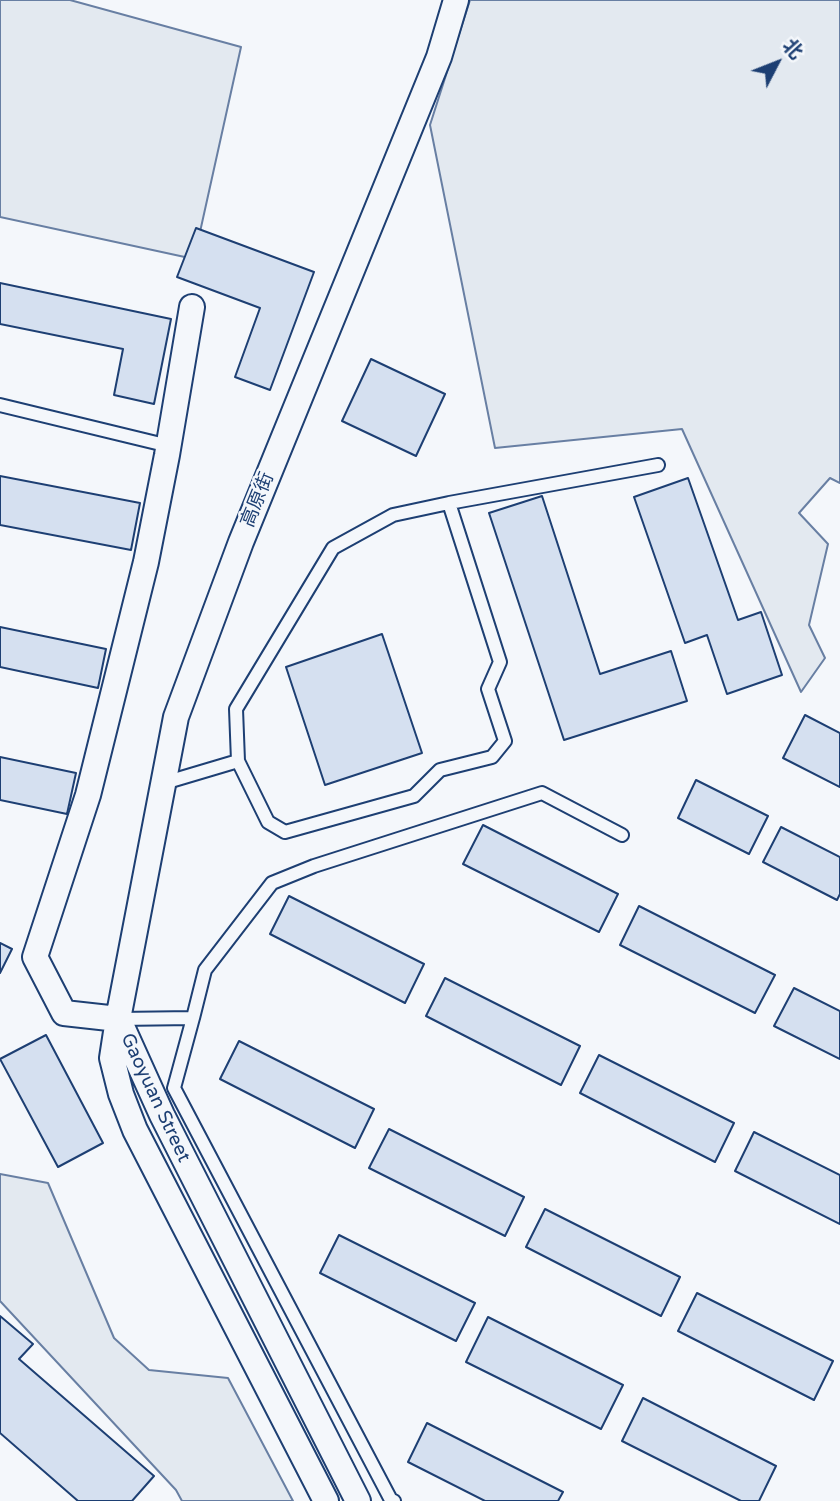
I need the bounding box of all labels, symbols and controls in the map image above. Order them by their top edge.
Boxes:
north arrow [742,28,812,98]
text: 北 [778,35,807,63]
street label: 高原街 [237,469,279,531]
street label: Gaoyuan Street [115,1030,195,1166]

